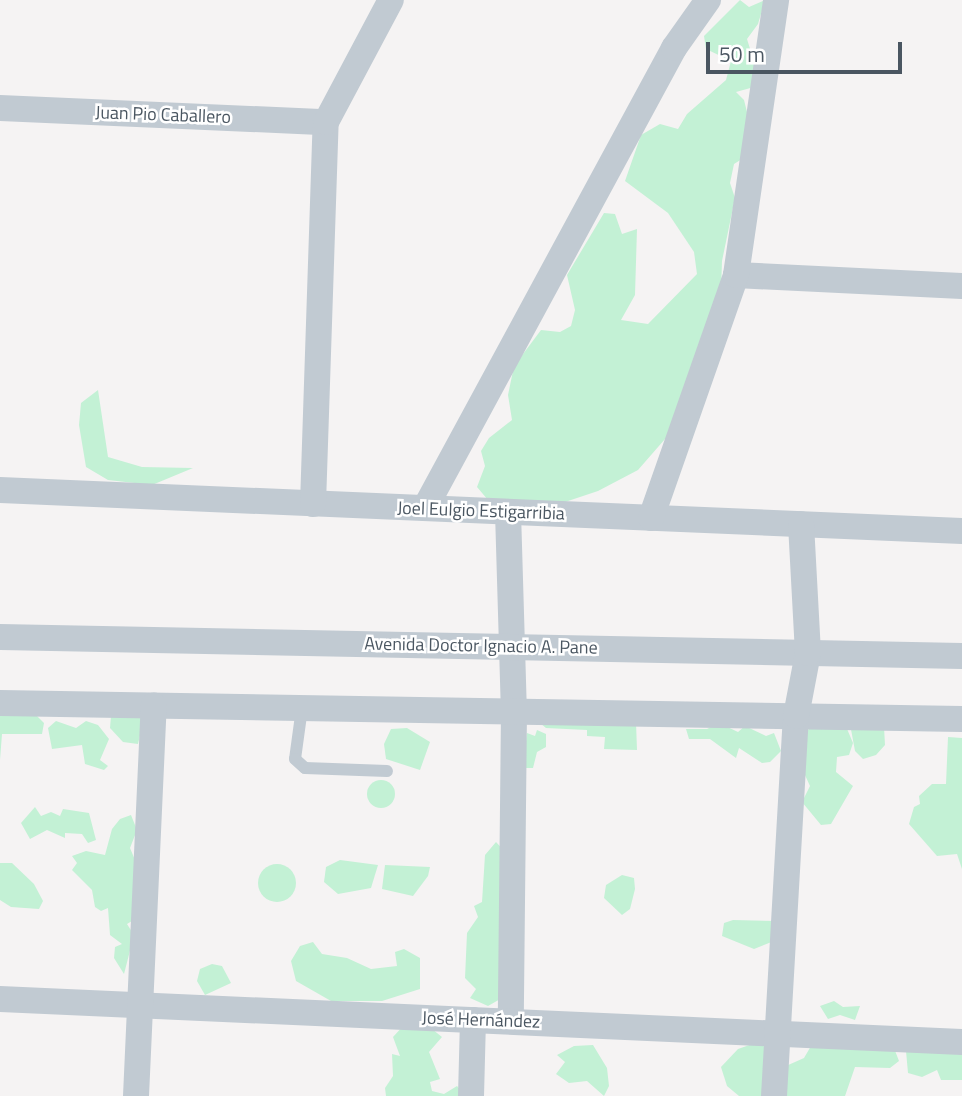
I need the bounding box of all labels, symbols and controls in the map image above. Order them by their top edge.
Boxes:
scale bar [710,28,906,72]
text: 50 m [719,38,765,70]
street label: Juan Pio Caballero [95,102,231,128]
street label: Joel Eulgio Estigarribia [397,497,565,525]
street label: Avenida Doctor Ignacio A. Pane [364,633,598,659]
street label: José Hernández [421,1007,541,1033]

